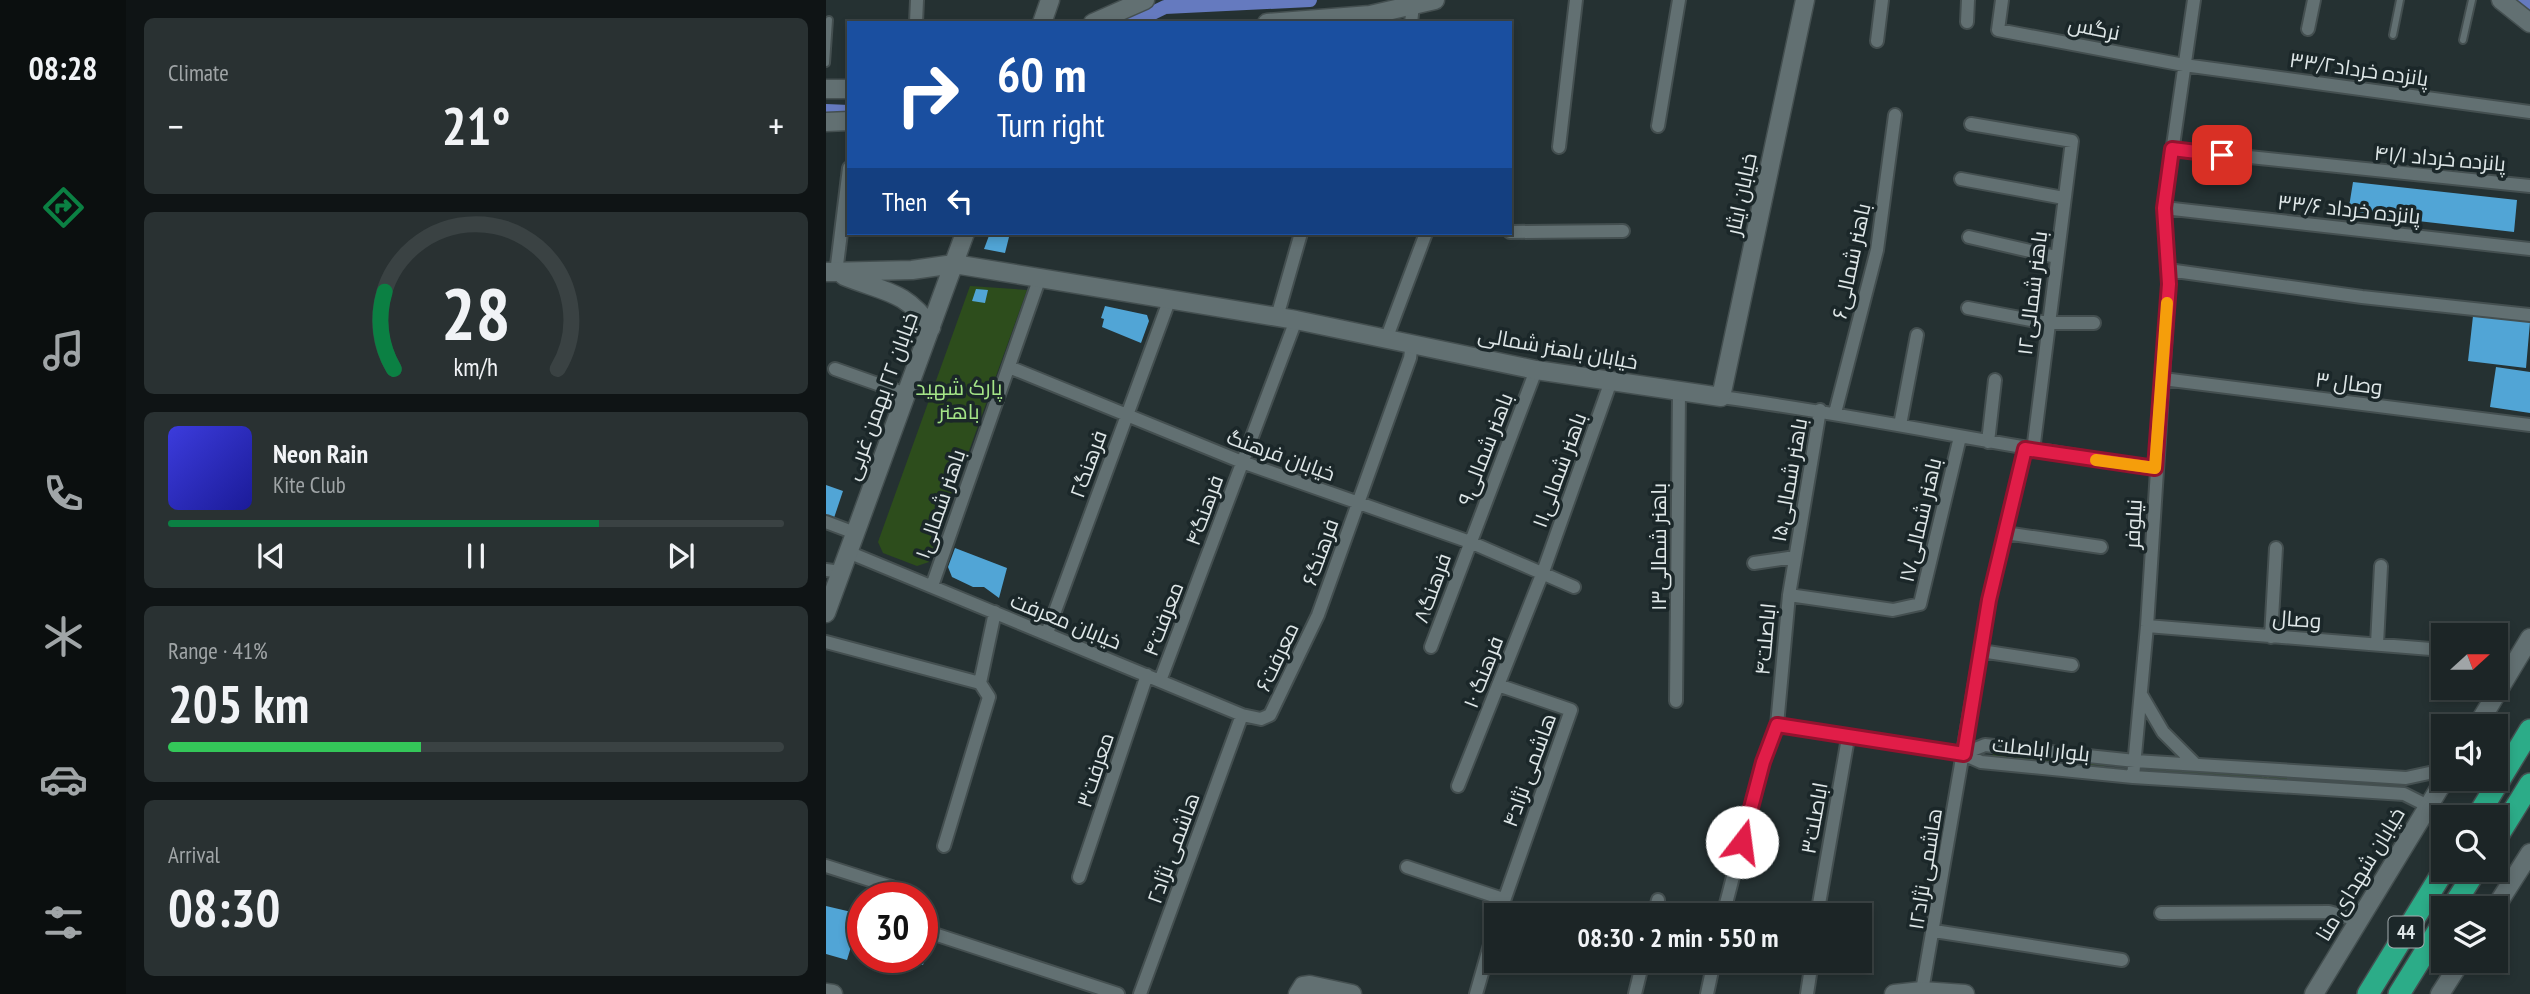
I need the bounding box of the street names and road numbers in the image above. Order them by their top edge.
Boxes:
street label: نرگس [2066,10,2122,46]
street label: پانزده خرداد۳۳/۲ [2288,46,2431,93]
street label: پانزده خرداد ۴۱/۱ [2373,139,2507,178]
street label: خیابان ایثار [1719,150,1763,239]
street label: پانزده خرداد ۳۳/۶ [2276,188,2422,231]
street label: باهنر شمالی۶ [1826,201,1876,321]
street label: باهنر شمالی۱۲ [2011,229,2053,357]
street label: خیابان ۲۲ بهمن غربی [838,308,924,484]
street label: خیابان باهنر شمالی [1476,321,1640,375]
street label: وصال ۳ [2314,365,2384,401]
street label: باهنر شمالی۹ [1451,389,1519,509]
street label: باهنر شمالی۱۱ [1526,409,1592,531]
street label: باهنر شمالی۱۵ [1765,416,1813,544]
street label: خیابان فرهنگ [1223,423,1339,487]
street label: فرهنگ۲ [1063,426,1113,502]
street label: باهنر شمالی۱ [909,446,971,562]
street label: باهنر شمالی۱۷ [1893,455,1947,585]
street label: فرهنگ۴ [1179,471,1229,549]
street label: باهنر شمالی۱۳ [1645,483,1672,611]
street label: نیلوفر [2118,499,2148,550]
street label: فرهنگ۶ [1295,515,1345,589]
street label: فرهنگ۸ [1407,549,1457,627]
street label: معرفت۴ [1137,578,1189,660]
street label: خیابان معرفت [1007,587,1125,655]
street label: اباصلت۴ [1748,602,1782,676]
street label: وصال [2272,604,2322,634]
street label: معرفت۶ [1249,618,1305,696]
street label: فرهنگ ۱۰ [1457,632,1509,712]
street label: هاشمی نژاد۴ [1496,709,1562,831]
street label: معرفت۳ [1070,729,1120,811]
street label: بلوار اباصلت [1991,730,2091,768]
street label: اباصلت۳ [1794,780,1834,856]
street label: هاشمی نژاد۲ [1140,789,1206,907]
street label: خیابان شهدای منا [2309,802,2411,946]
street label: هاشمی نژاد۱۲ [1902,806,1948,932]
road number: 44 [2388,916,2424,948]

